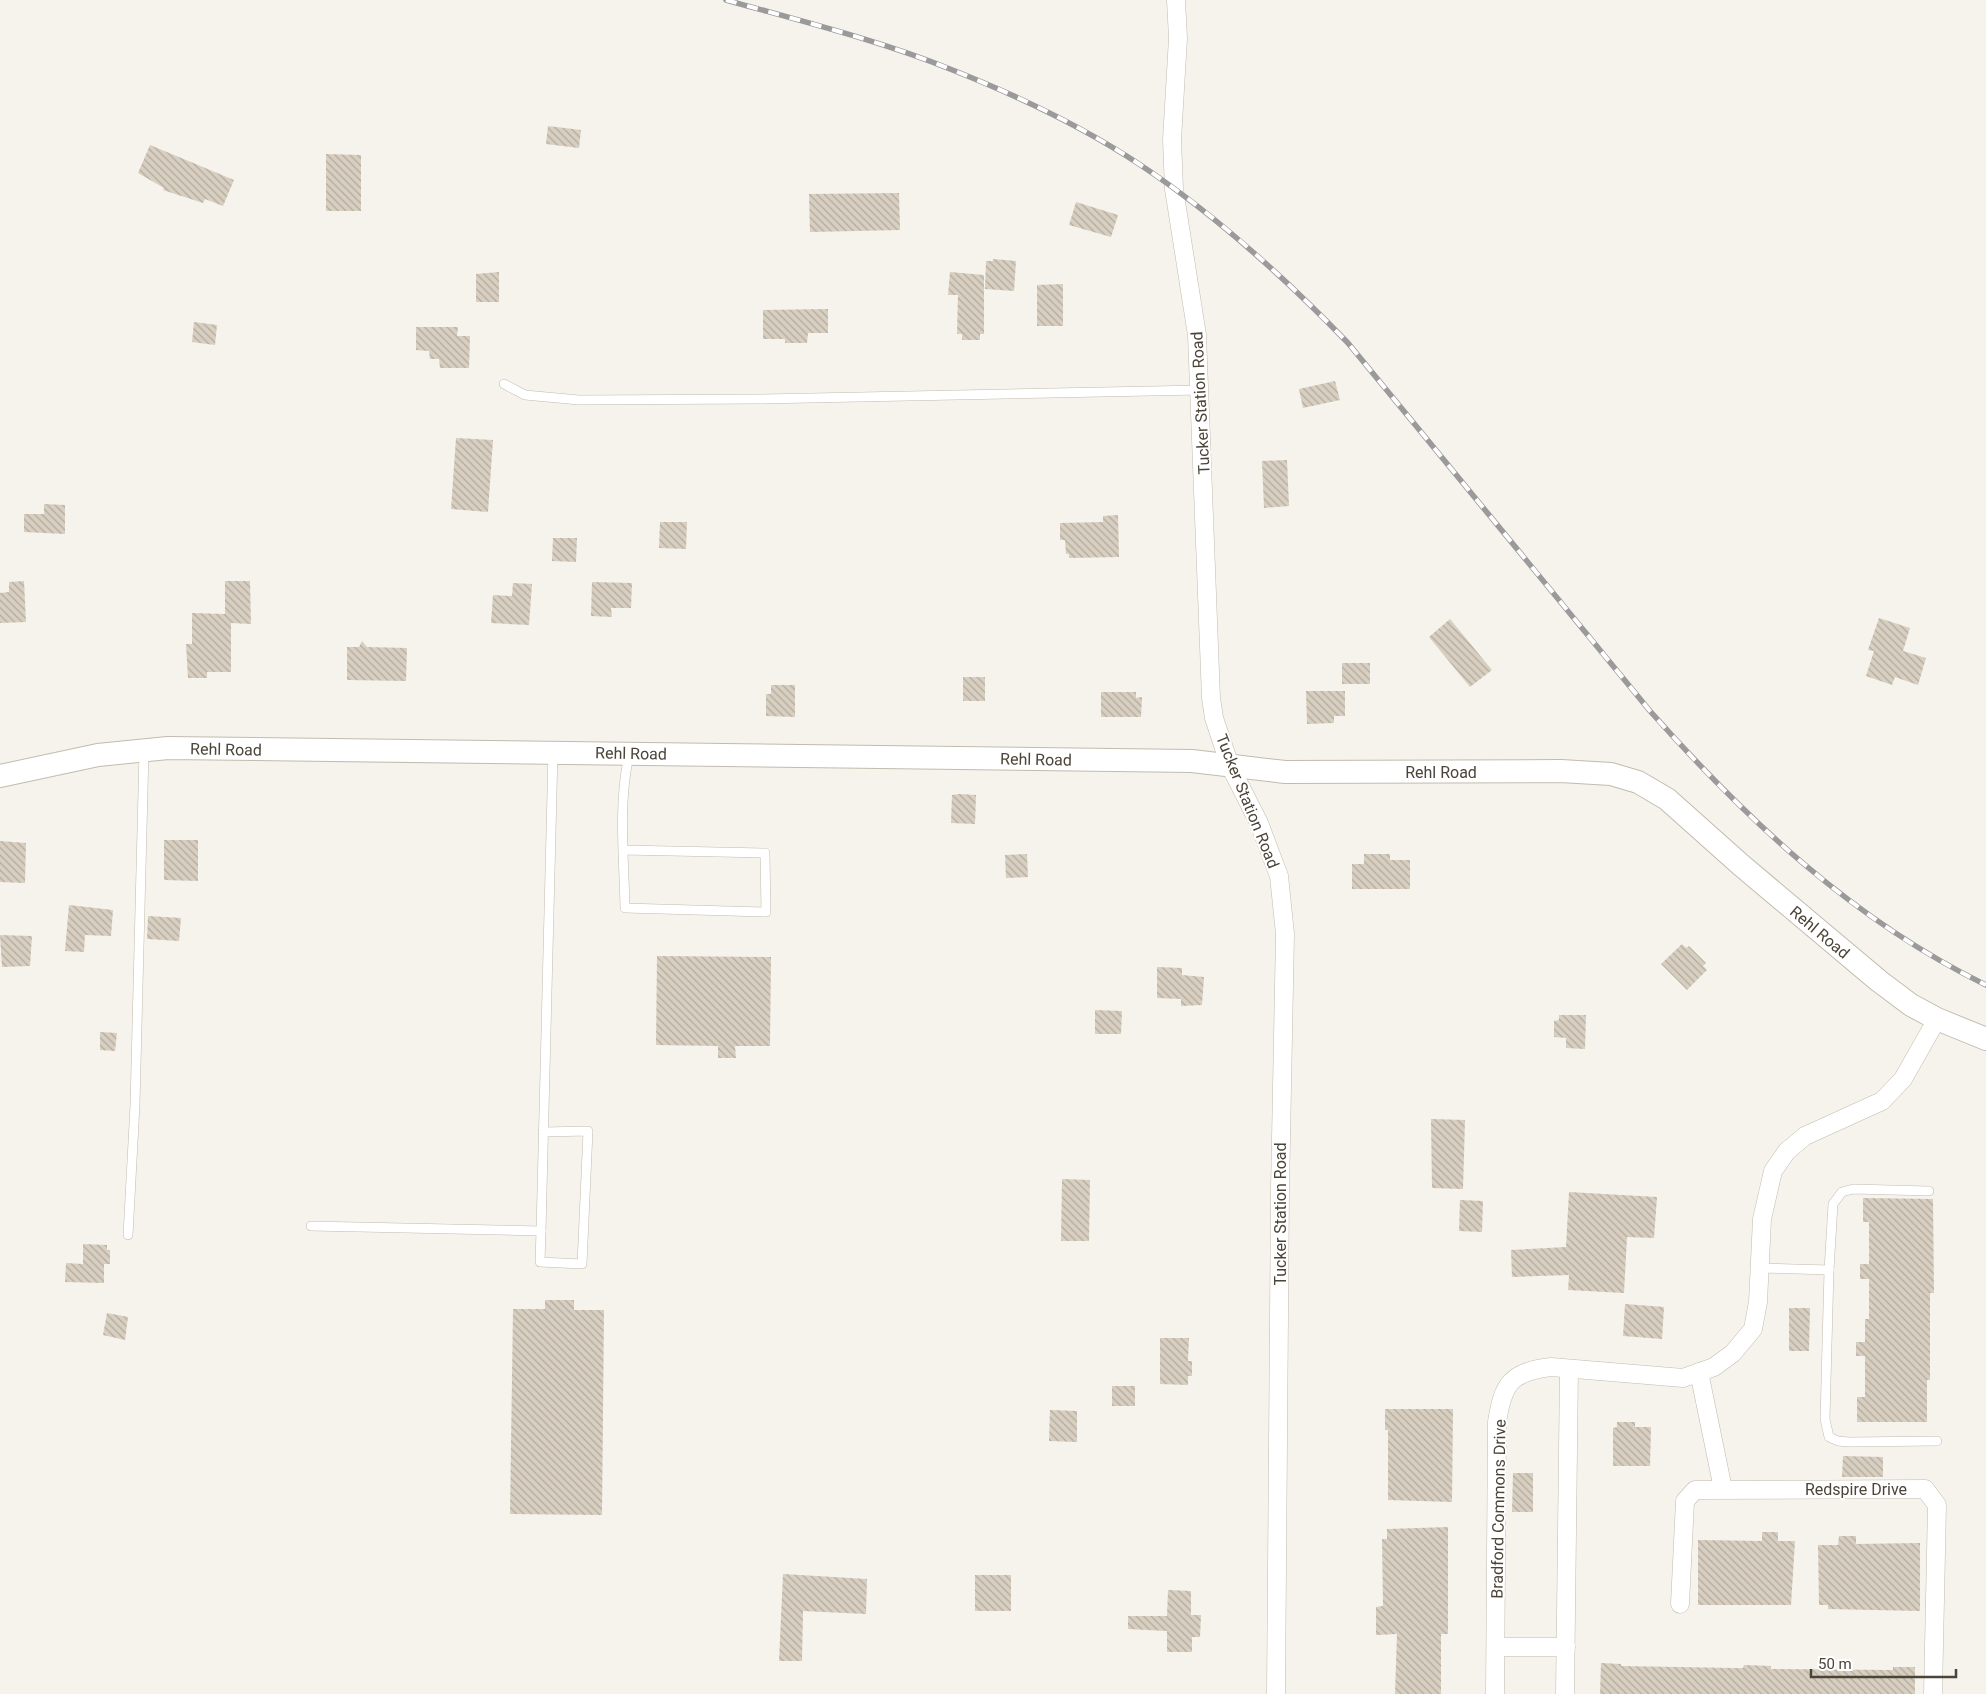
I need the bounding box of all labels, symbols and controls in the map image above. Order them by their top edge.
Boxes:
street label: Tucker Station Road [1187,331,1214,475]
street label: Tucker Station Road [1212,731,1283,871]
street label: Rehl Road [190,739,262,760]
street label: Rehl Road [595,743,667,764]
street label: Rehl Road [1000,749,1072,770]
street label: Rehl Road [1405,763,1477,782]
street label: Rehl Road [1786,902,1853,963]
street label: Tucker Station Road [1271,1142,1290,1286]
street label: Bradford Commons Drive [1487,1419,1510,1599]
street label: Redspire Drive [1805,1480,1907,1499]
scale bar [1811,1646,1956,1678]
text: 50 m [1818,1655,1852,1673]

